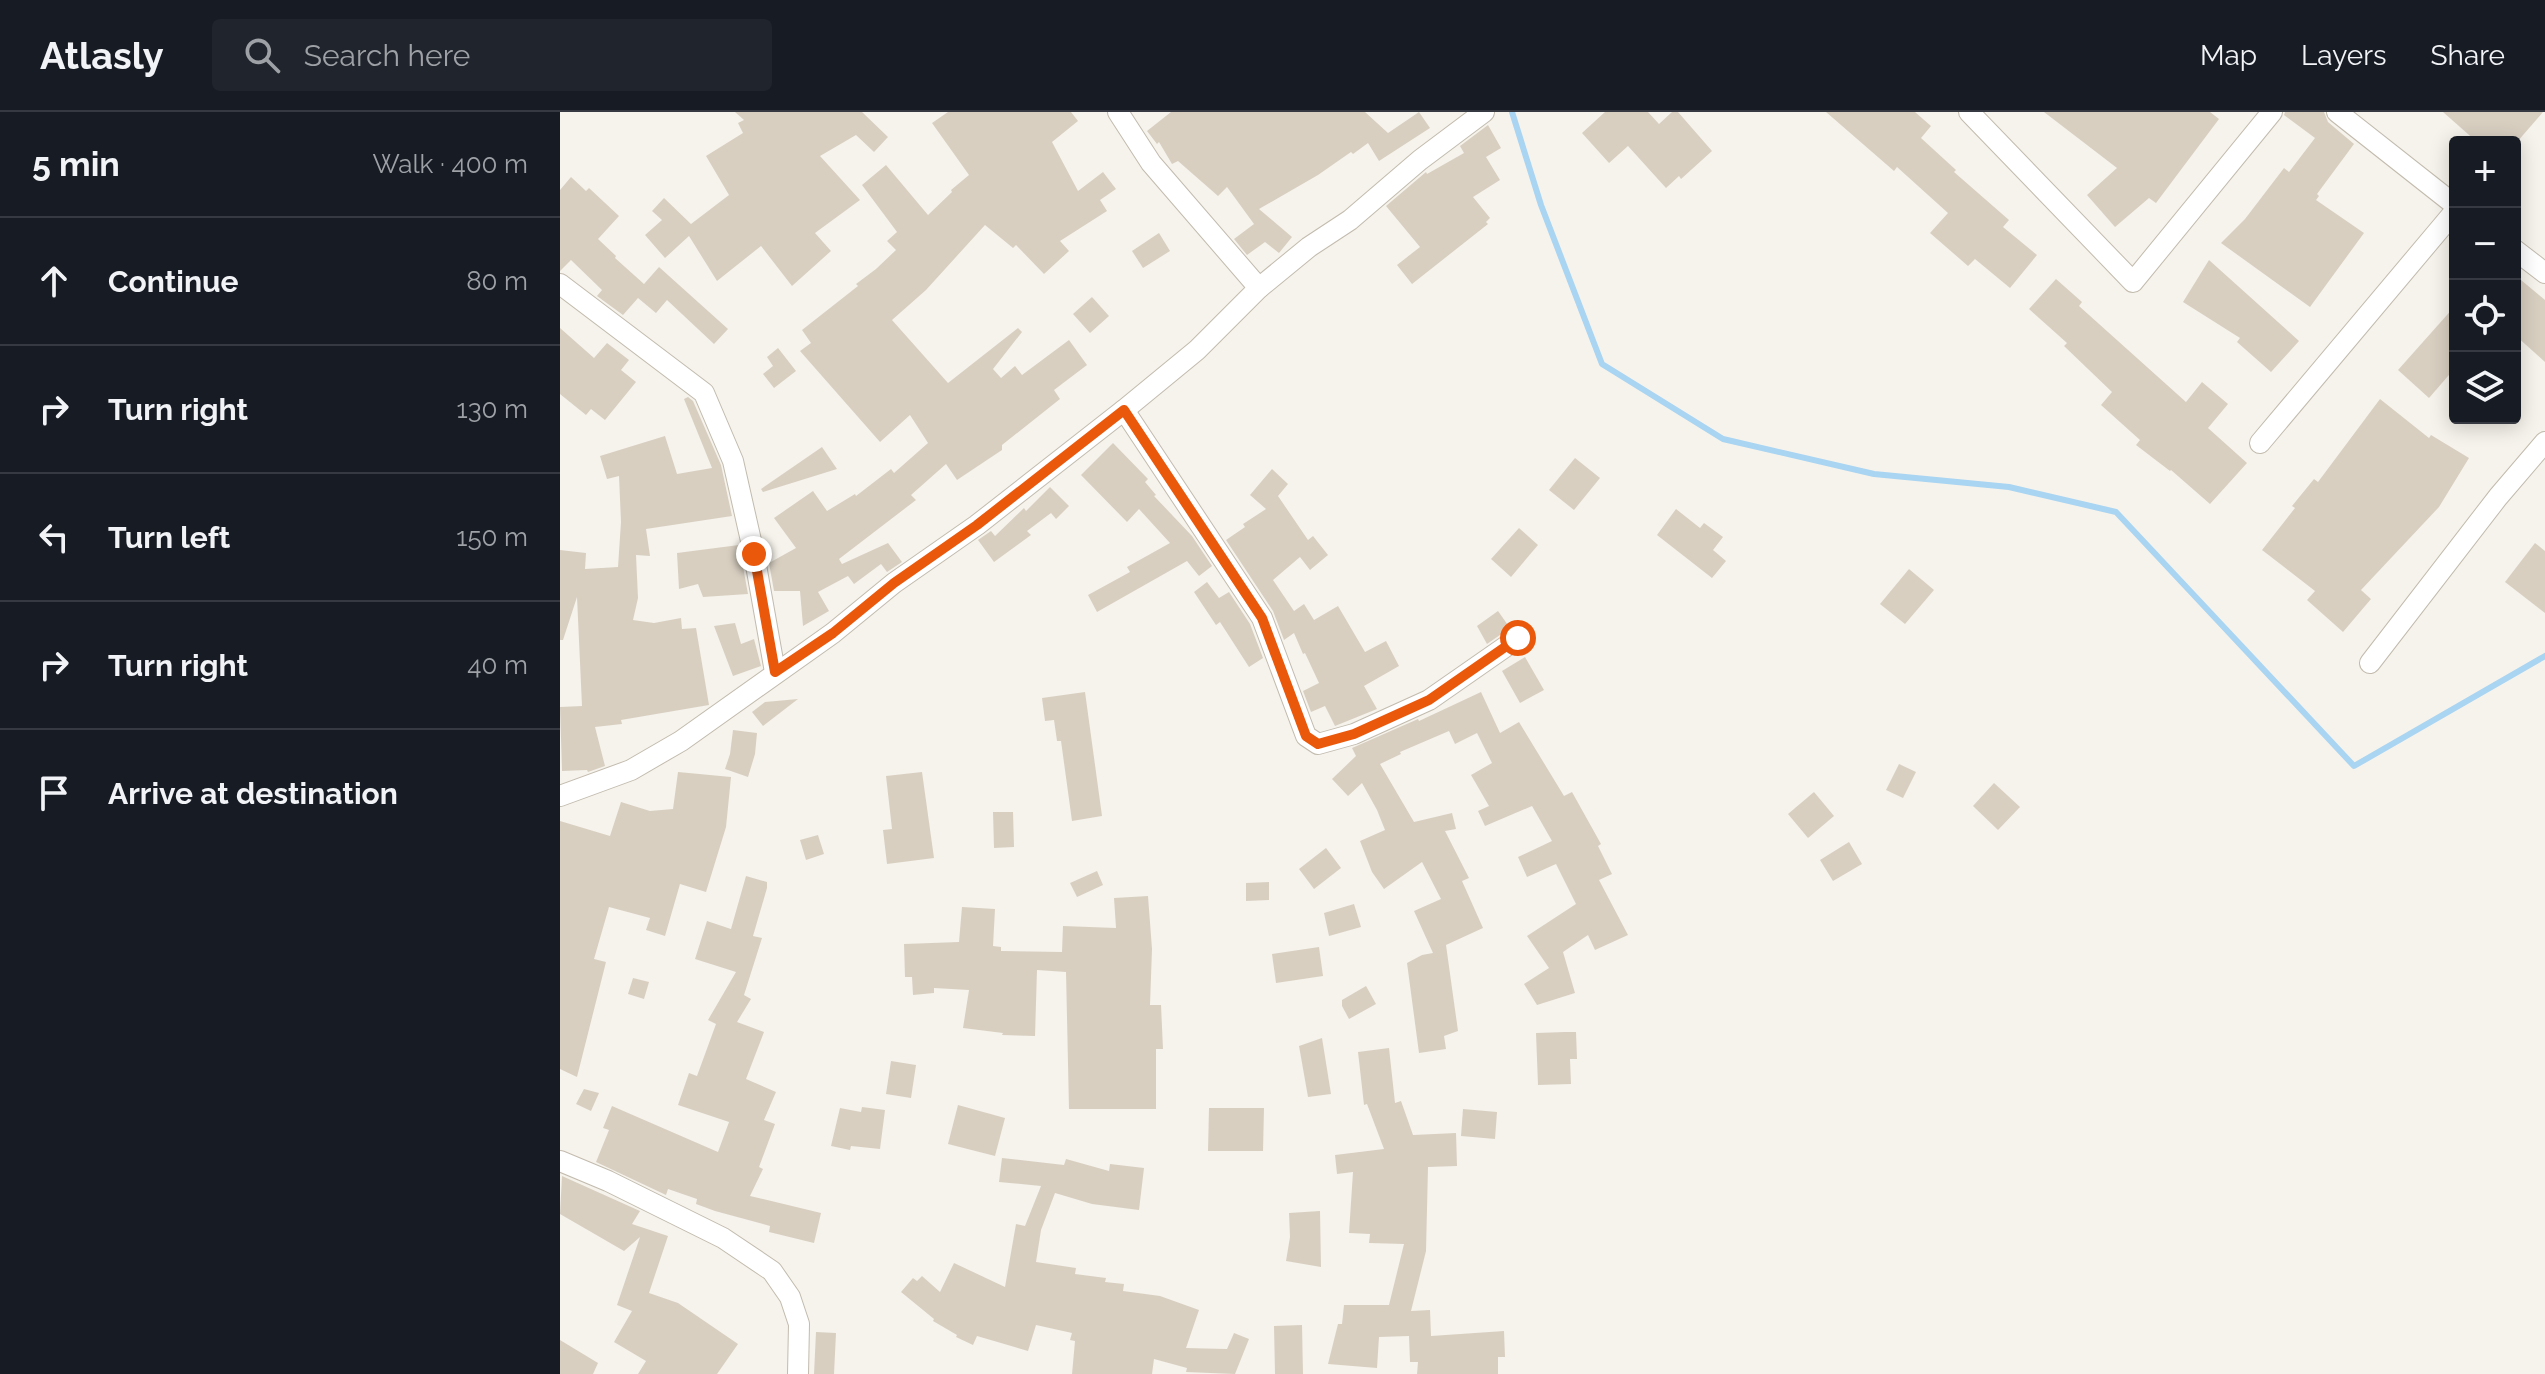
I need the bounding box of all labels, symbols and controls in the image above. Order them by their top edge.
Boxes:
search box [212,19,772,91]
text: Atlasly [40,33,164,78]
icon: search [240,33,284,77]
text: Search here [304,38,470,73]
text: Map [2200,39,2257,72]
text: Layers [2301,39,2387,72]
text: Share [2431,39,2505,72]
map controls [2449,136,2521,424]
button: + [2449,136,2521,208]
text: 5 min [32,144,120,184]
text: Walk · 400 m [372,149,528,179]
button: − [2449,208,2521,280]
icon: ahead [32,259,76,303]
text: Continue [108,264,239,299]
text: 80 m [466,266,528,296]
button: locate [2449,280,2521,352]
button: layers [2449,352,2521,424]
icon: right [32,387,76,431]
text: Turn right [108,392,248,427]
text: 130 m [457,394,528,424]
icon: left [32,515,76,559]
text: Turn left [108,520,230,555]
text: 150 m [456,522,528,552]
route end [736,536,772,572]
route start [1500,620,1536,656]
icon: right [32,643,76,687]
text: Turn right [108,648,248,683]
text: 40 m [467,650,528,680]
icon: arrive [32,771,76,815]
text: Arrive at destination [108,776,398,811]

